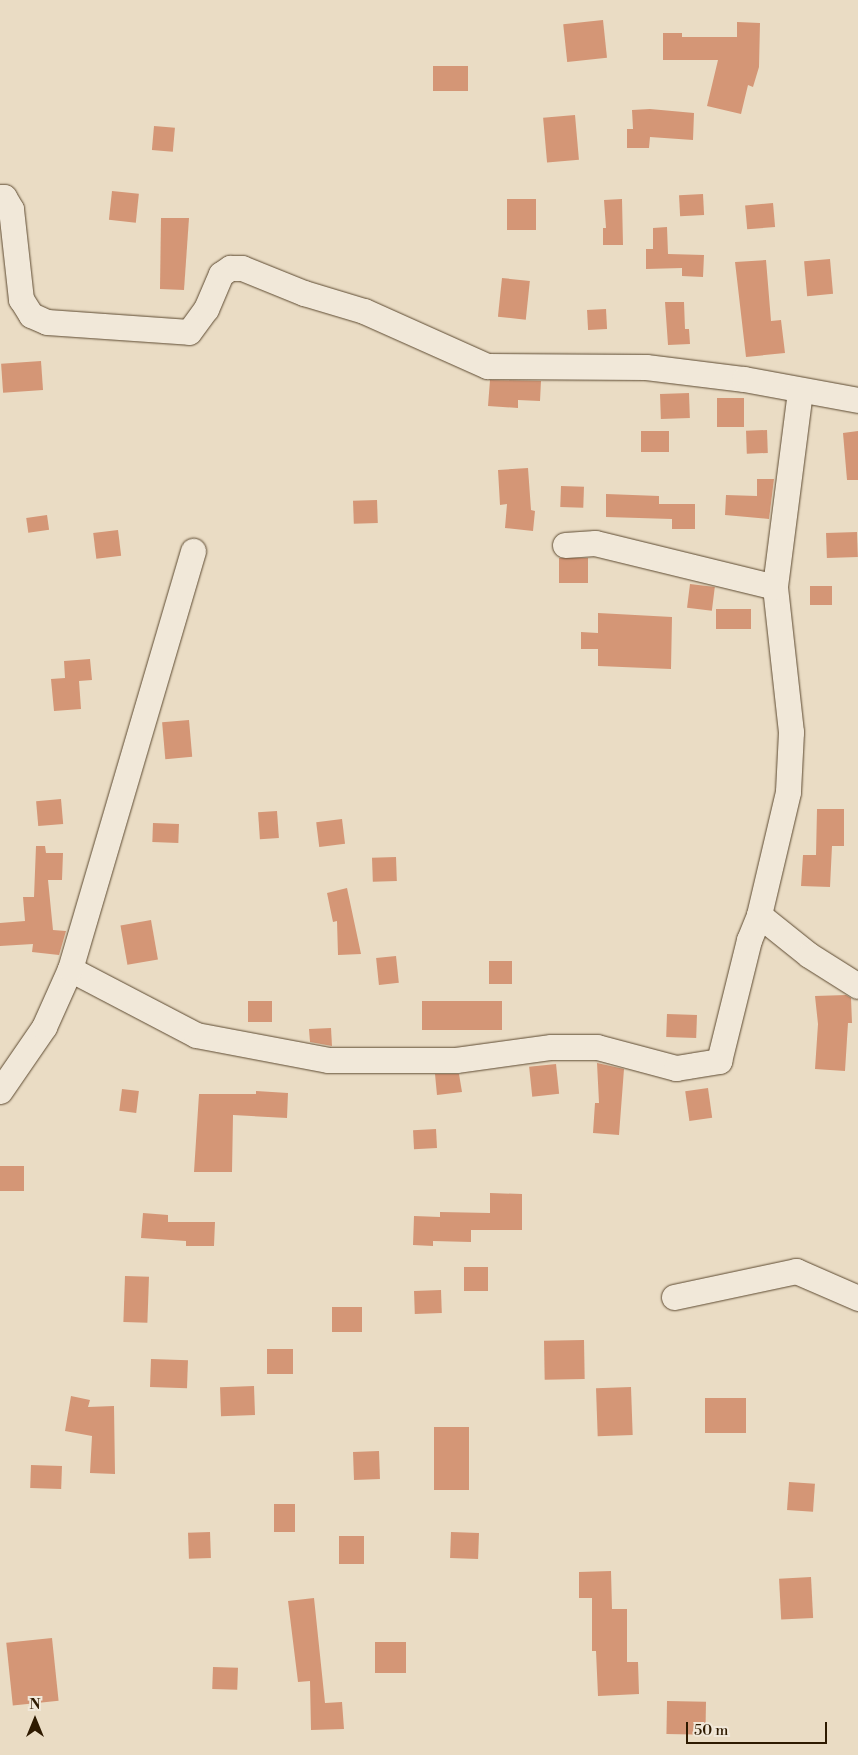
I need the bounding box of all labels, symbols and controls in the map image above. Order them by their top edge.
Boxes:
north arrow [10,1695,60,1745]
text: N [29,1696,41,1714]
scale bar [688,1712,829,1744]
text: 50 m [694,1721,728,1740]

